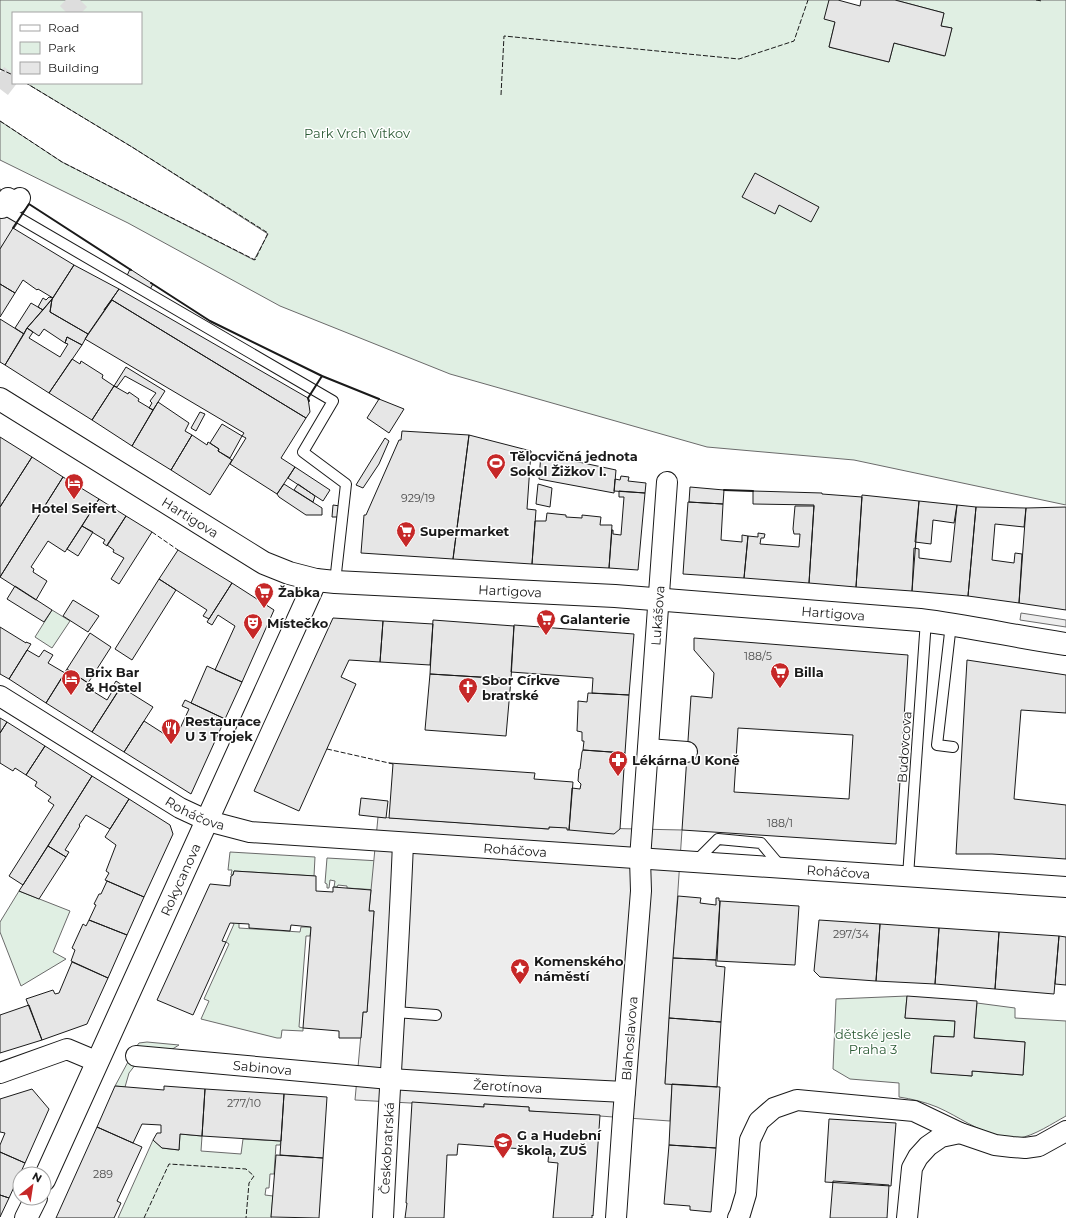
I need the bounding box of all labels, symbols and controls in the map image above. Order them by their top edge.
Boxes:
legend [12,12,142,84]
text: Road [48,20,79,35]
text: Park [48,40,76,55]
text: Building [48,60,99,75]
park label: Park Vrch Vítkov [304,125,411,141]
place label: Tělocvičná jednota Sokol Žižkov I. [510,448,638,479]
sports icon: Tělocvičná jednota Sokol Žižkov I. [485,452,507,480]
hotel icon: Hotel Seifert [63,472,85,500]
house number: 929/19 [401,491,435,505]
street label: Hartigova [159,494,222,541]
place label: Hotel Seifert [31,500,117,516]
supermarket icon: Supermarket [395,520,417,548]
place label: Supermarket [420,523,510,539]
supermarket icon: Žabka [253,581,275,609]
street label: Hartigova [478,581,542,600]
place label: Žabka [278,584,320,600]
street label: Lukášova [647,585,668,646]
street label: Hartigova [801,603,866,624]
supermarket icon: Galanterie [535,608,557,636]
place label: Galanterie [560,611,630,627]
theatre icon: Místečko [242,612,264,640]
place label: Místečko [267,615,329,631]
house number: 188/5 [744,649,772,663]
supermarket icon: Billa [769,661,791,689]
place label: Brix Bar & Hostel [85,664,142,695]
place label: Billa [794,664,824,680]
hotel icon: Brix Bar & Hostel [60,668,82,696]
place label: Sbor Církve bratrské [482,672,560,703]
church icon: Sbor Církve bratrské [457,676,479,704]
street label: Budovcova [894,711,914,783]
place label: Restaurace U 3 Trojek [185,713,261,744]
restaurant icon: Restaurace U 3 Trojek [160,717,182,745]
pharmacy icon: Lékárna U Koně [607,749,629,777]
place label: Lékárna U Koně [632,752,740,768]
street label: Roháčova [162,793,226,833]
house number: 188/1 [767,816,793,830]
street label: Roháčova [483,840,547,860]
street label: Rokycanova [157,841,204,918]
street label: Roháčova [806,862,871,882]
house number: 297/34 [833,927,870,941]
place label: Komenského náměstí [534,953,624,984]
place icon: Komenského náměstí [509,957,531,985]
street label: Blahoslavova [618,996,641,1081]
park label: dětské jesle Praha 3 [835,1026,911,1057]
street label: Sabinova [232,1057,293,1078]
street label: Žerotínova [473,1076,543,1096]
house number: 277/10 [227,1096,261,1110]
street label: Českobratrská [376,1102,397,1195]
place label: G a Hudební škola, ZUŠ [517,1127,602,1158]
school or university icon: G a Hudební škola, ZUŠ [492,1131,514,1159]
north arrow [12,1166,52,1206]
house number: 289 [93,1167,113,1181]
text: N [30,1169,44,1186]

